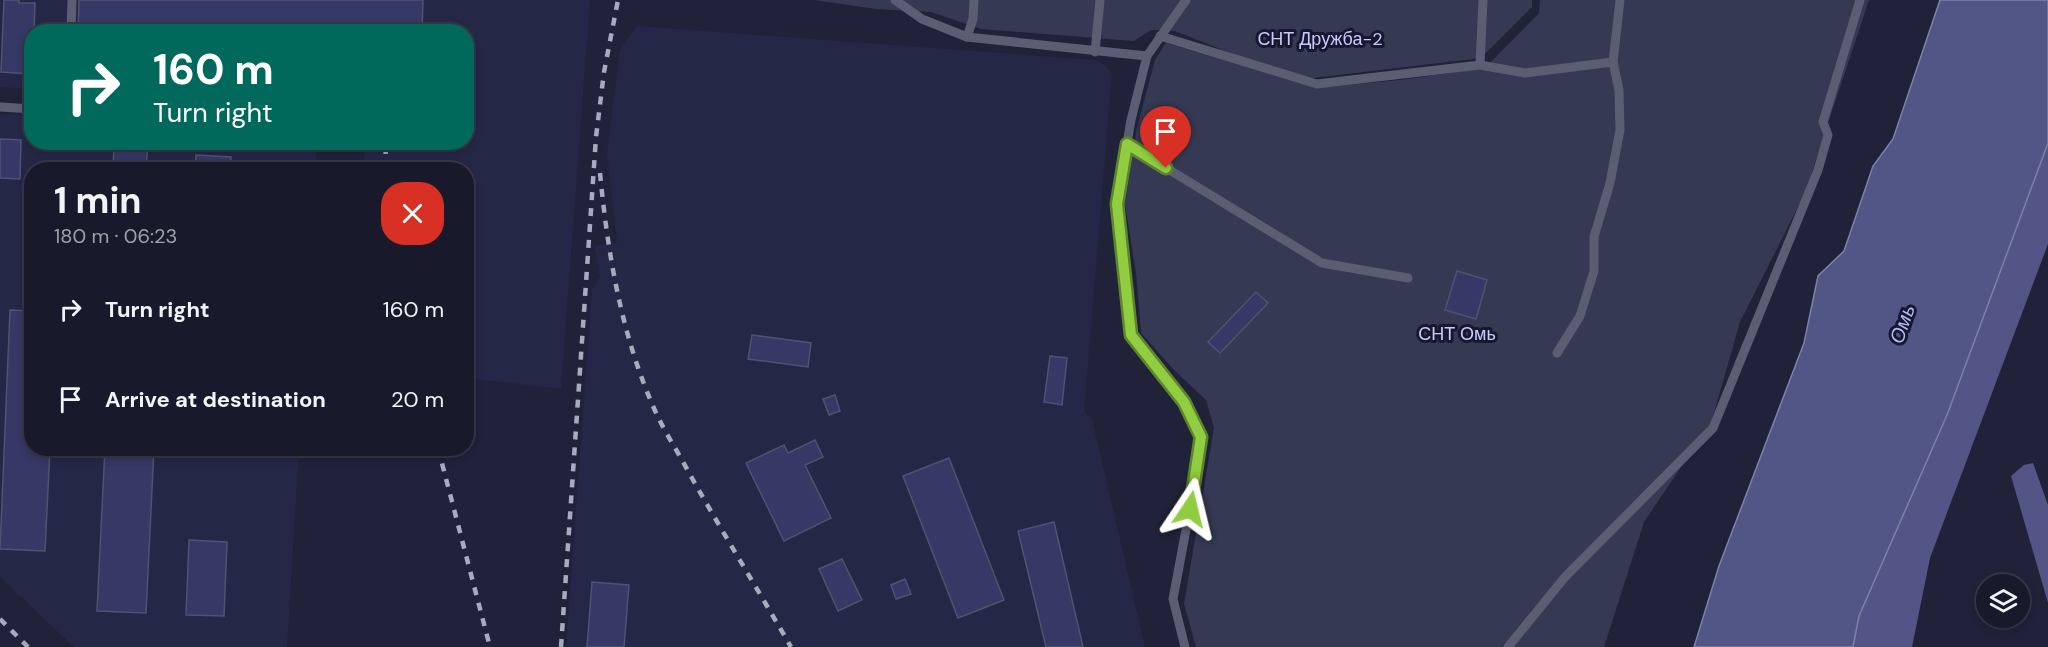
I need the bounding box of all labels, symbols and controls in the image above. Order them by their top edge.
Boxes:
park label: СНТ Дружба-2 [1257,27,1383,51]
text: 160 m [153,42,274,97]
icon: right [54,48,132,126]
text: Turn right [153,95,273,130]
pin [1140,106,1191,168]
icon: arrive [1149,115,1182,148]
text: 1 min [54,177,142,224]
button: close [381,182,444,245]
text: 180 m · 06:23 [54,223,177,249]
icon: right [54,293,87,326]
text: Turn right [105,295,210,324]
text: 160 m [383,295,444,324]
water label: Омь [1883,301,1921,347]
park label: СНТ Омь [1418,322,1496,346]
icon: arrive [54,383,87,416]
text: Arrive at destination [105,385,326,414]
text: 20 m [391,385,444,414]
position arrow [1158,477,1222,541]
map controls [1976,574,2030,628]
button: layers [1976,574,2030,628]

